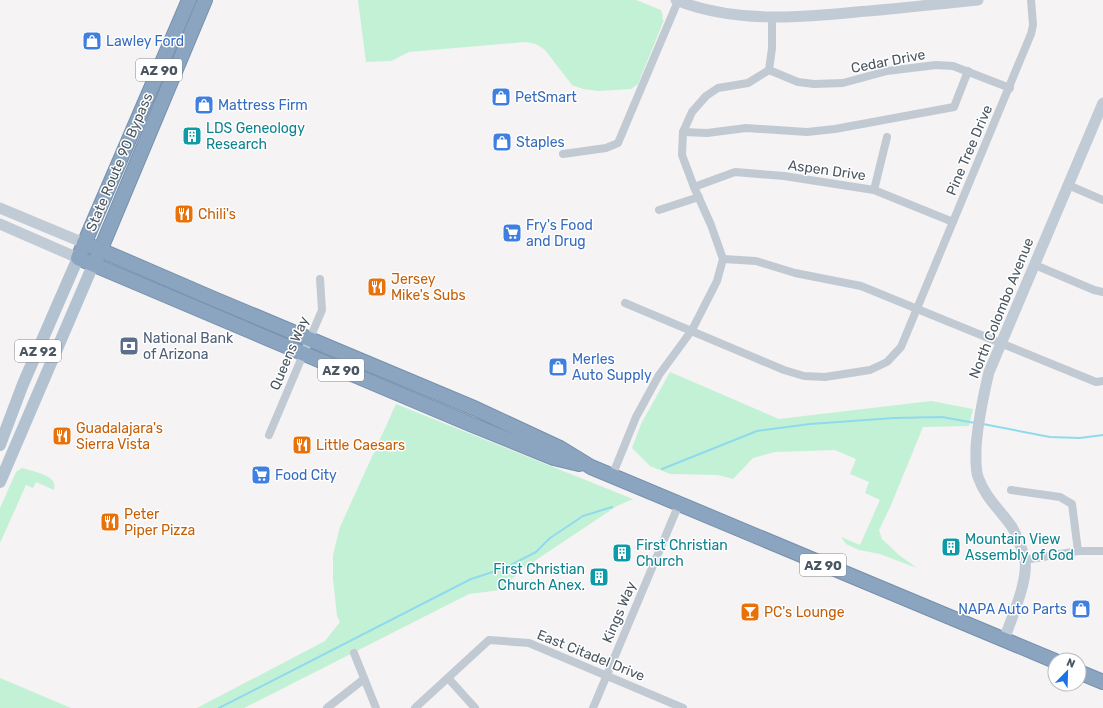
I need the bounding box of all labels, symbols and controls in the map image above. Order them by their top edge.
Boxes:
shop icon: Lawley Ford [81,30,103,52]
place label: Lawley Ford [106,33,184,50]
street label: Cedar Drive [849,46,927,77]
road number: AZ 90 [136,59,182,81]
shop icon: PetSmart [490,86,512,108]
place label: PetSmart [515,89,577,106]
street label: State Route 90 Bypass [83,90,156,234]
shop icon: Mattress Firm [193,94,215,116]
place label: Mattress Firm [218,97,308,114]
street label: Pine Tree Drive [943,102,996,198]
place label: LDS Geneology Research [206,120,305,153]
building icon: LDS Geneology Research [181,125,203,147]
shop icon: Staples [491,131,513,153]
place label: Staples [516,134,565,151]
street label: Aspen Drive [787,157,867,184]
restaurant icon: Chili's [173,203,195,225]
place label: Chili's [198,206,236,223]
place label: Fry's Food and Drug [526,217,593,250]
supermarket icon: Fry's Food and Drug [501,222,523,244]
street label: North Colombo Avenue [965,235,1038,381]
place label: Jersey Mike's Subs [391,271,466,304]
restaurant icon: Jersey Mike's Subs [366,276,388,298]
street label: Queens Way [266,313,313,393]
place label: National Bank of Arizona [143,330,234,363]
bank icon: National Bank of Arizona [118,335,140,357]
road number: AZ 92 [15,340,61,362]
place label: Merles Auto Supply [572,351,652,384]
shop icon: Merles Auto Supply [547,356,569,378]
road number: AZ 90 [318,359,364,381]
place label: Guadalajara's Sierra Vista [76,420,163,453]
restaurant icon: Guadalajara's Sierra Vista [51,425,73,447]
restaurant icon: Little Caesars [291,434,313,456]
place label: Little Caesars [316,437,405,454]
supermarket icon: Food City [250,464,272,486]
place label: Food City [275,467,337,484]
place label: Peter Piper Pizza [124,506,195,539]
restaurant icon: Peter Piper Pizza [99,511,121,533]
place label: Mountain View Assembly of God [965,531,1074,564]
building icon: Mountain View Assembly of God [940,536,962,558]
place label: First Christian Church [636,537,728,570]
building icon: First Christian Church [611,542,633,564]
road number: AZ 90 [800,554,846,576]
place label: First Christian Church Anex. [493,561,585,594]
building icon: First Christian Church Anex. [588,566,610,588]
street label: Kings Way [599,579,640,646]
shop icon: NAPA Auto Parts [1070,598,1092,620]
bar icon: PC's Lounge [739,601,761,623]
place label: NAPA Auto Parts [958,601,1067,618]
place label: PC's Lounge [764,604,845,621]
street label: East Citadel Drive [534,626,647,685]
north arrow [1047,652,1087,692]
text: N [1065,656,1077,671]

